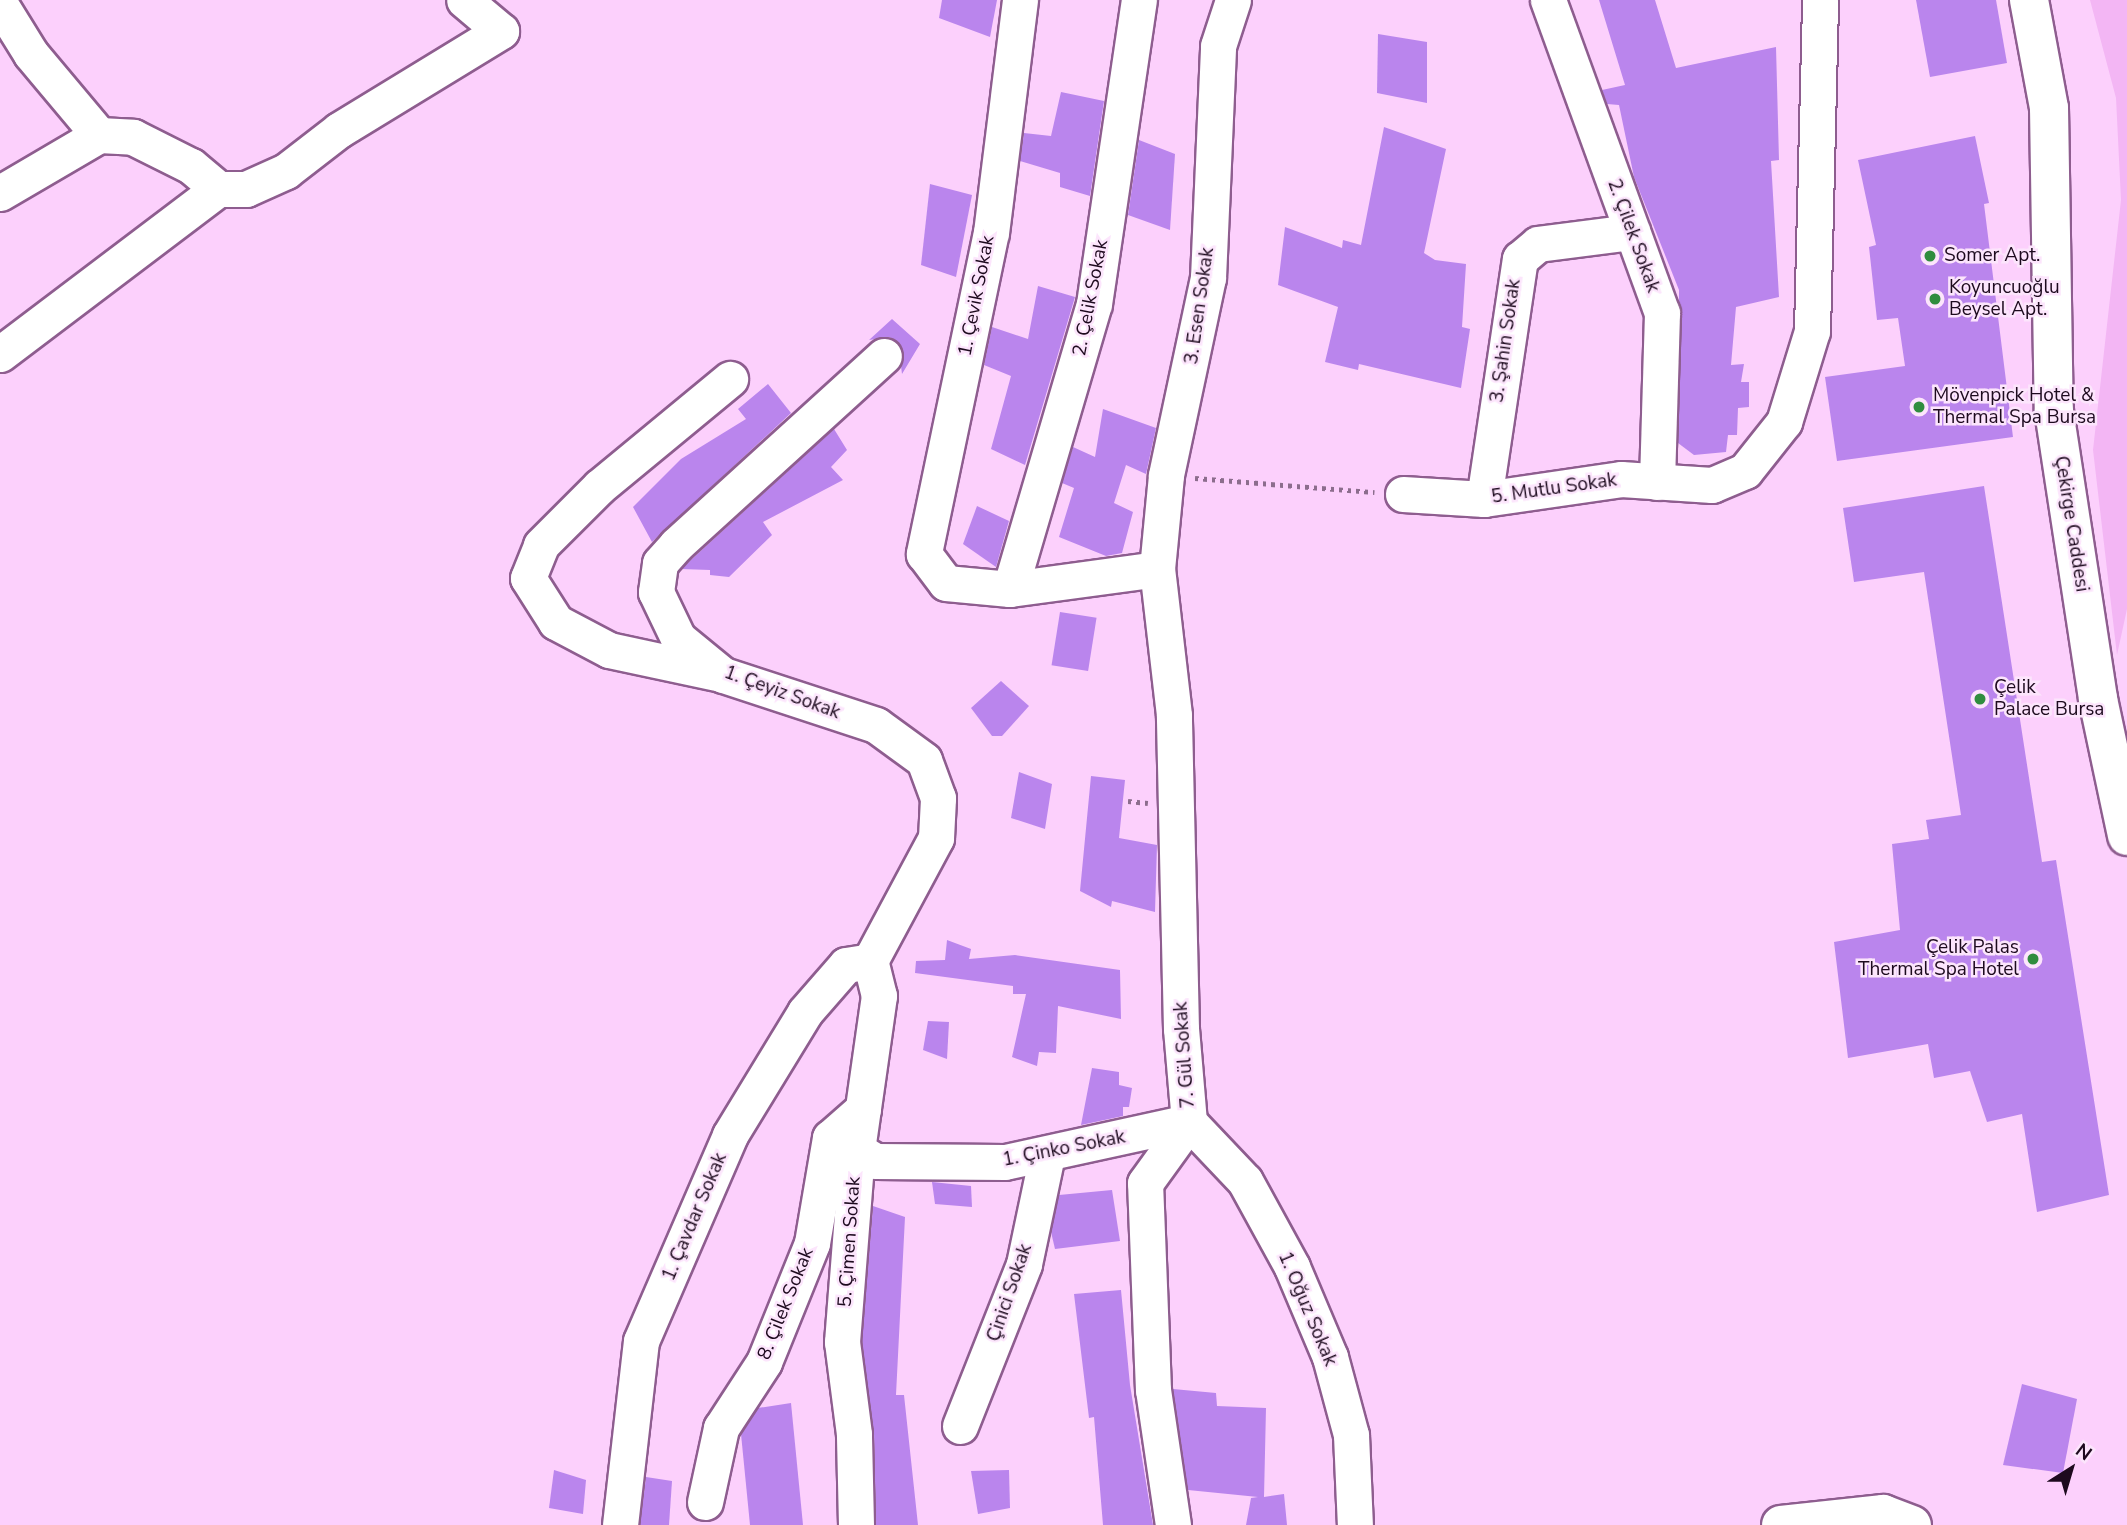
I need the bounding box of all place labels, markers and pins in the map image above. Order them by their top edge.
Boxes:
place label: Somer Apt. [1944,245,2040,267]
marker: Somer Apt. [1922,248,1938,264]
place label: Koyuncuoğlu Beysel Apt. [1949,277,2060,321]
marker: Koyuncuoğlu Beysel Apt. [1927,291,1943,307]
place label: Mövenpick Hotel & Thermal Spa Bursa [1933,385,2096,429]
marker: Mövenpick Hotel & Thermal Spa Bursa [1911,399,1927,415]
place label: Çelik Palace Bursa [1994,677,2104,721]
marker: Çelik Palace Bursa [1972,691,1988,707]
place label: Çelik Palas Thermal Spa Hotel [1858,937,2019,981]
marker: Çelik Palas Thermal Spa Hotel [2025,951,2041,967]

